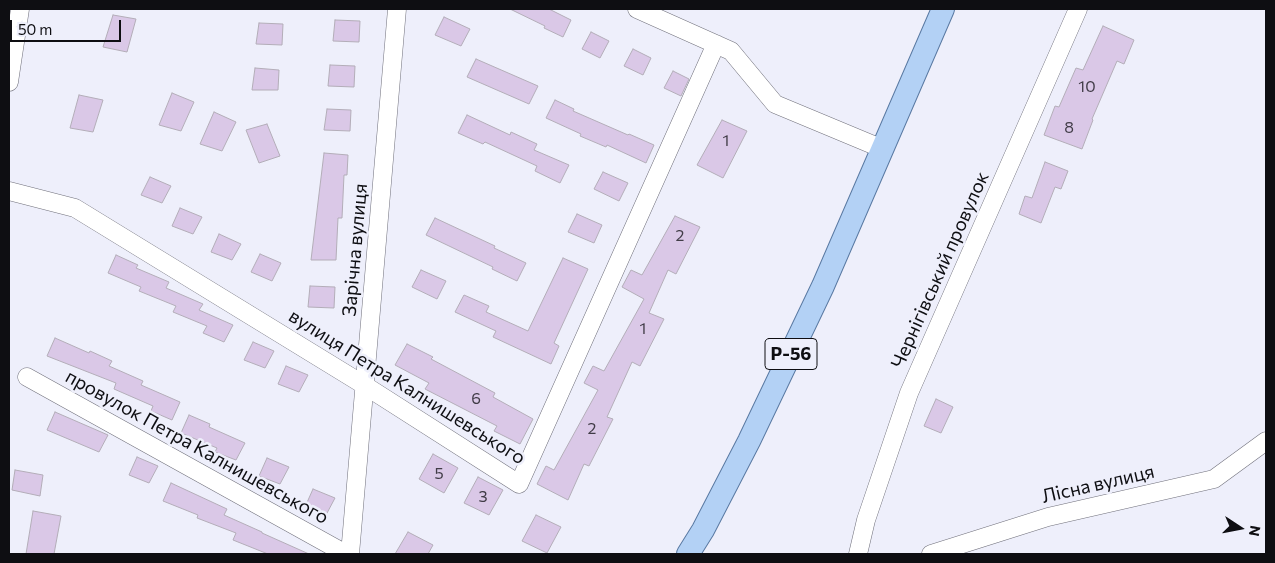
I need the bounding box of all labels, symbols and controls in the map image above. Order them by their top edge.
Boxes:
scale bar [12,10,124,42]
text: 50 m [18,20,52,38]
house number: 10 [1078,77,1096,97]
house number: 8 [1064,118,1074,138]
house number: 1 [723,131,729,151]
street label: Чернігівський провулок [886,168,994,372]
street label: Зарічна вулиця [338,183,372,317]
house number: 2 [676,226,684,246]
street label: вулиця Петра Калнишевського [285,305,529,469]
house number: 1 [640,319,646,339]
road number: Р-56 [765,338,817,369]
street label: провулок Петра Калнишевського [61,365,333,529]
house number: 6 [471,389,481,409]
house number: 2 [588,419,596,439]
street label: Лісна вулиця [1039,460,1157,508]
house number: 5 [434,464,444,484]
house number: 3 [478,487,488,507]
north arrow [1215,503,1265,553]
text: N [1246,524,1265,538]

